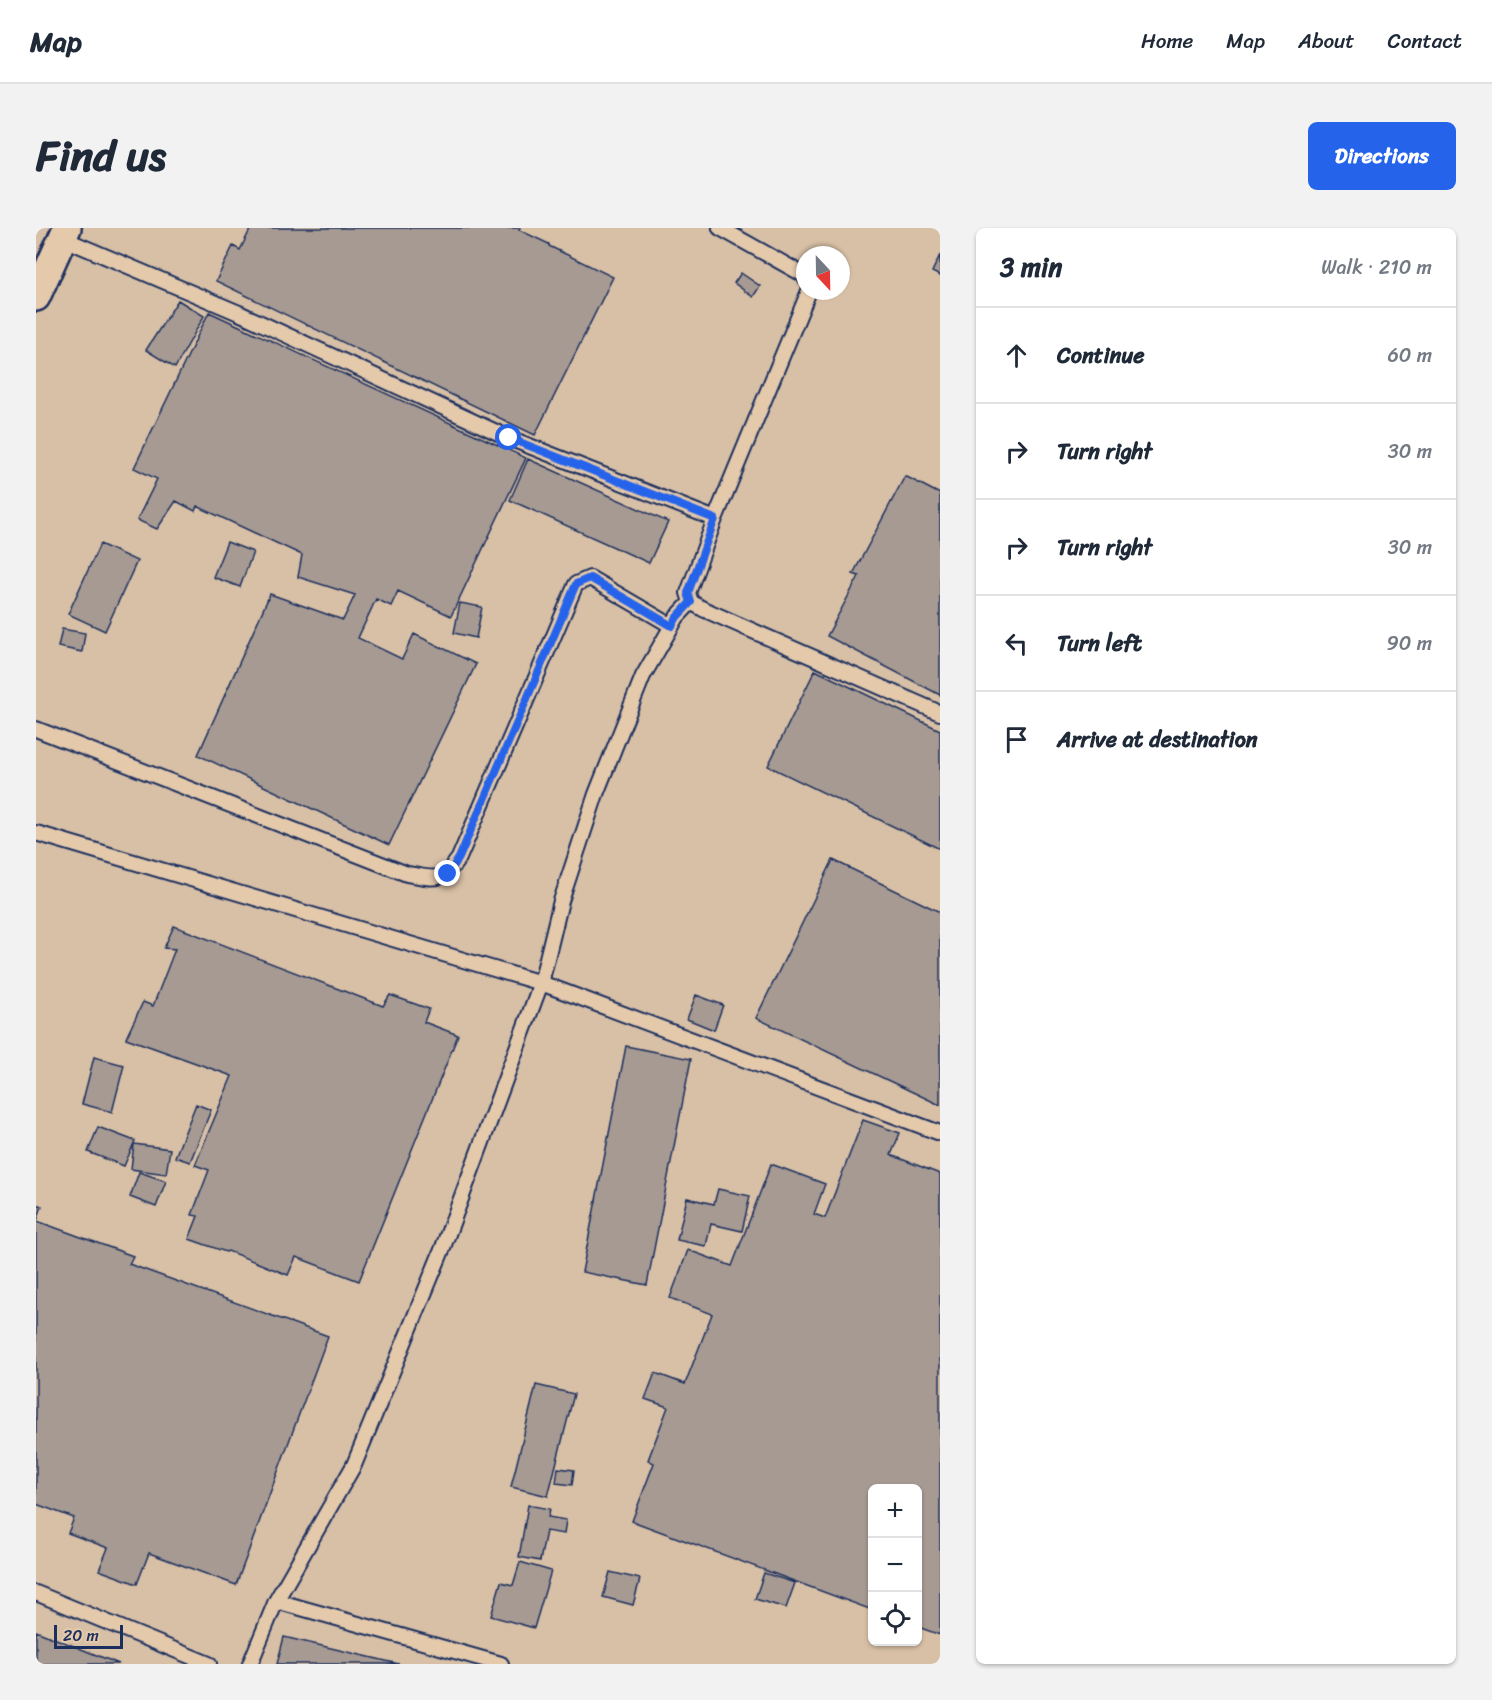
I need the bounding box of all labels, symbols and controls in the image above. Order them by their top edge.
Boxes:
text: Map [30,17,82,66]
text: Home [1141,22,1193,60]
text: Map [1226,22,1265,60]
text: About [1298,22,1355,60]
text: Contact [1388,22,1462,60]
text: Find us [36,119,166,193]
button: Directions [1308,122,1456,190]
text: 3 min [1000,244,1062,290]
north arrow [796,246,850,300]
text: Walk · 210 m [1321,250,1432,285]
text: Continue [1057,336,1145,375]
text: 60 m [1387,338,1432,373]
icon: ahead [1000,339,1033,372]
route start [495,424,521,450]
text: Turn right [1057,432,1152,471]
text: 30 m [1388,434,1432,469]
icon: right [1000,435,1033,468]
text: Turn right [1057,528,1152,567]
text: 30 m [1388,530,1432,565]
icon: right [1000,531,1033,564]
text: Turn left [1057,624,1142,663]
text: 90 m [1387,626,1432,661]
icon: left [1000,627,1033,660]
text: Arrive at destination [1057,720,1258,759]
icon: arrive [1000,723,1033,756]
route end [434,860,460,886]
map controls [868,1484,922,1646]
button: + [868,1484,922,1538]
button: − [868,1538,922,1592]
button: locate [868,1592,922,1646]
text: 20 m [63,1621,99,1650]
scale bar [54,1622,123,1650]

